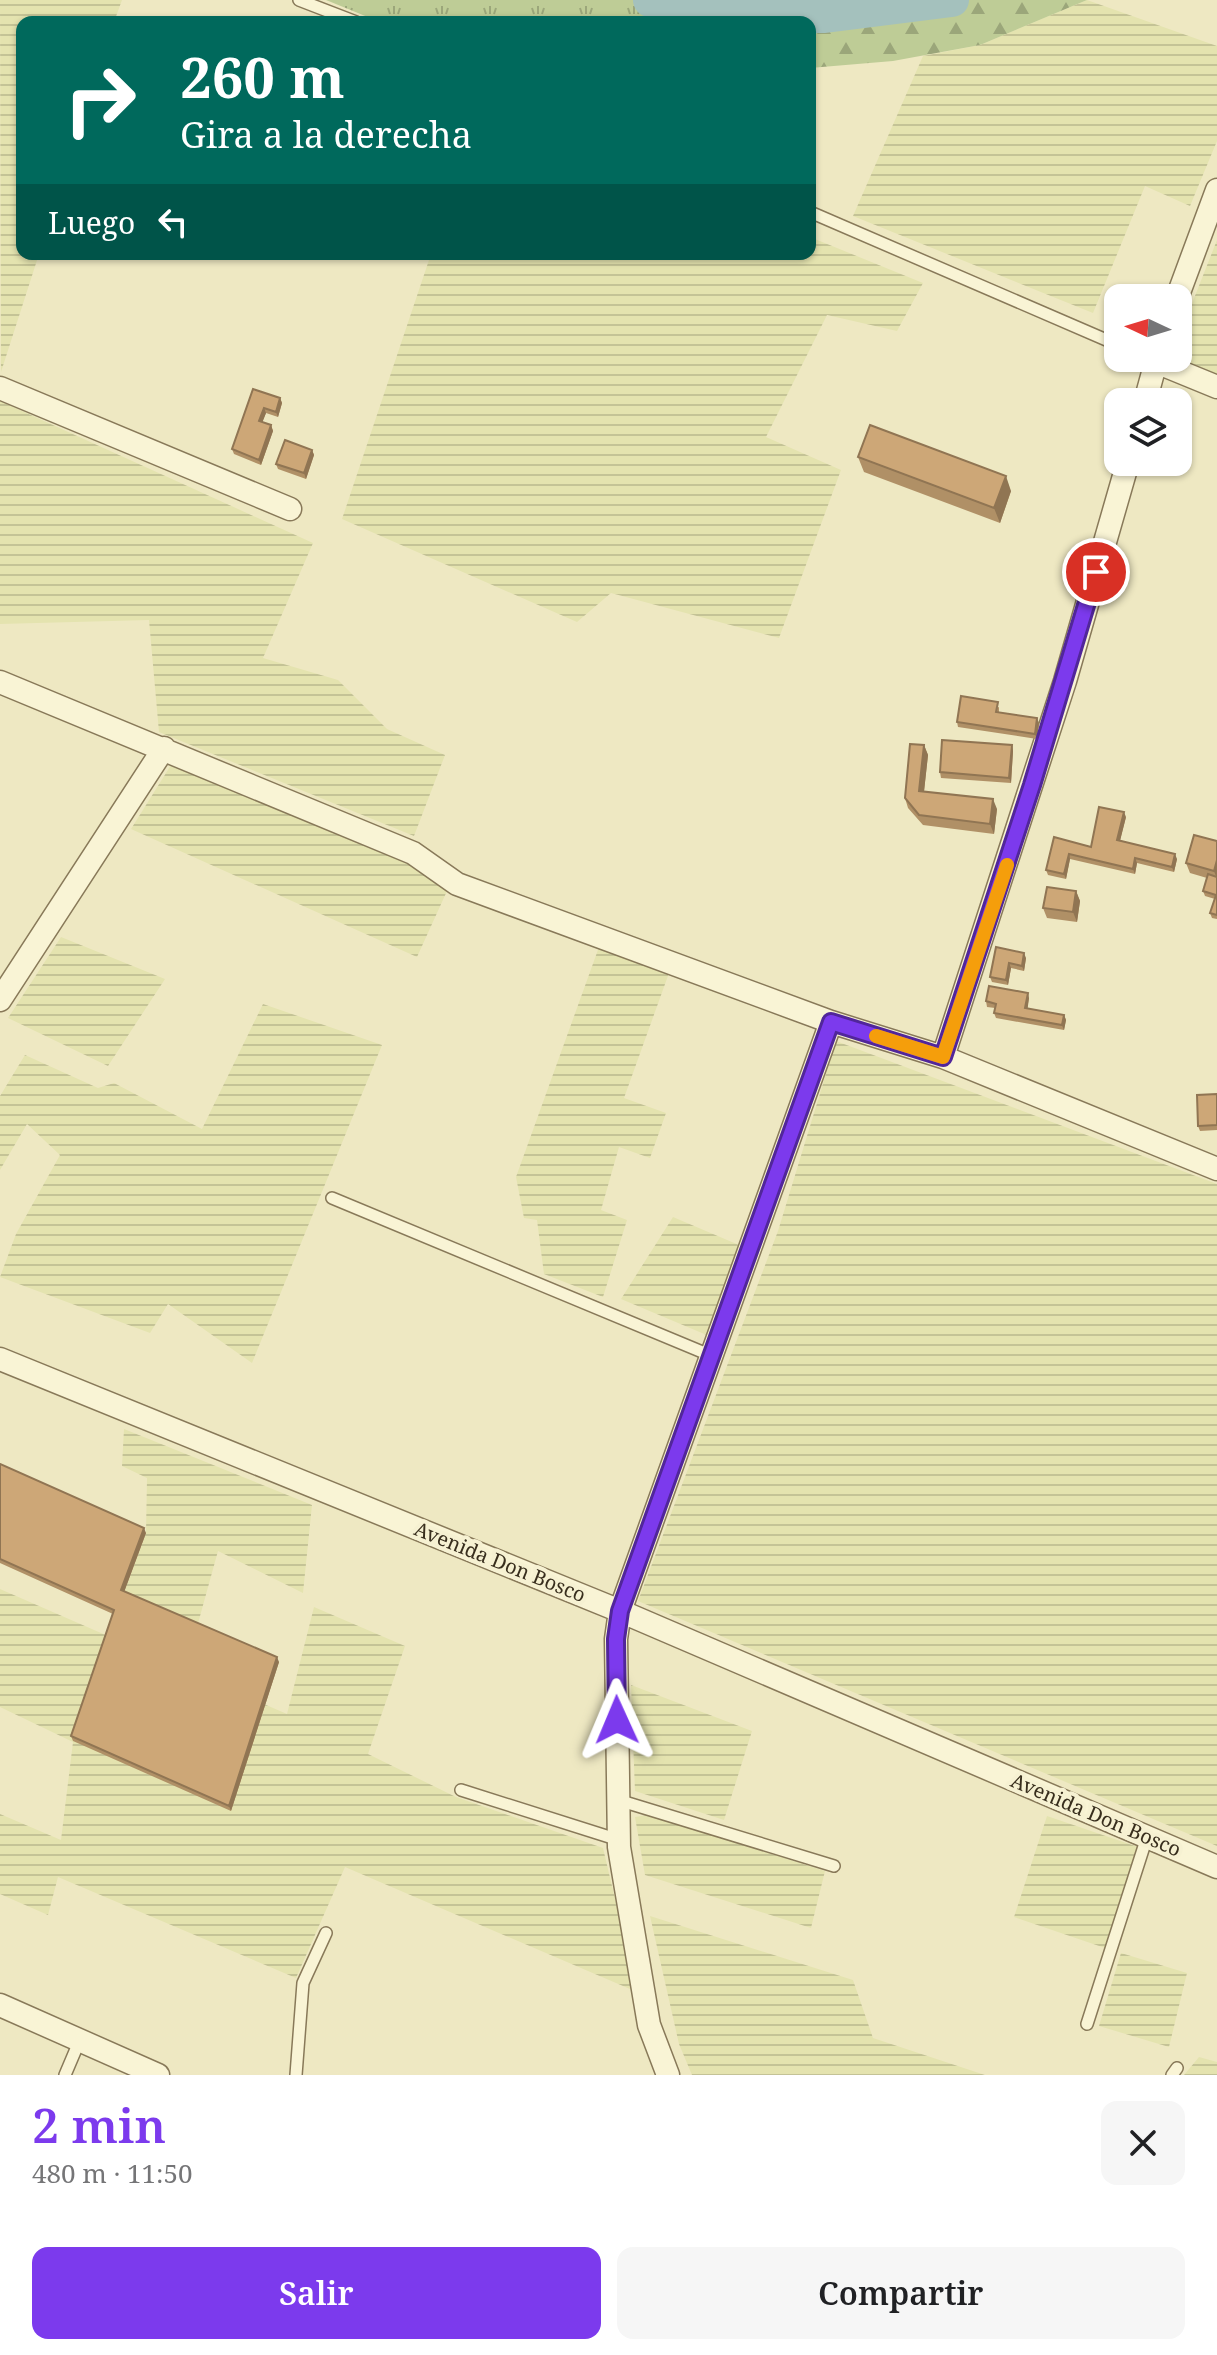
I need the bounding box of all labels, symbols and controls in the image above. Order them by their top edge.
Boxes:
text: 260 m [180,38,345,114]
icon: right [48,48,152,152]
text: Gira a la derecha [180,110,472,159]
icon: left [151,200,195,244]
text: Luego [48,202,135,243]
north arrow [1104,284,1192,372]
map controls [1104,284,1192,476]
button: layers [1104,388,1192,476]
pin [1062,538,1130,606]
icon: arrive [1074,550,1118,594]
street label: Avenida Don Bosco [411,1515,590,1608]
position arrow [575,1678,659,1762]
street label: Avenida Don Bosco [1007,1766,1185,1863]
text: 2 min [32,2092,166,2157]
button: close [1101,2101,1185,2185]
text: 480 m · 11:50 [32,2155,193,2191]
button: Salir [32,2247,601,2339]
button: Compartir [617,2247,1185,2339]

